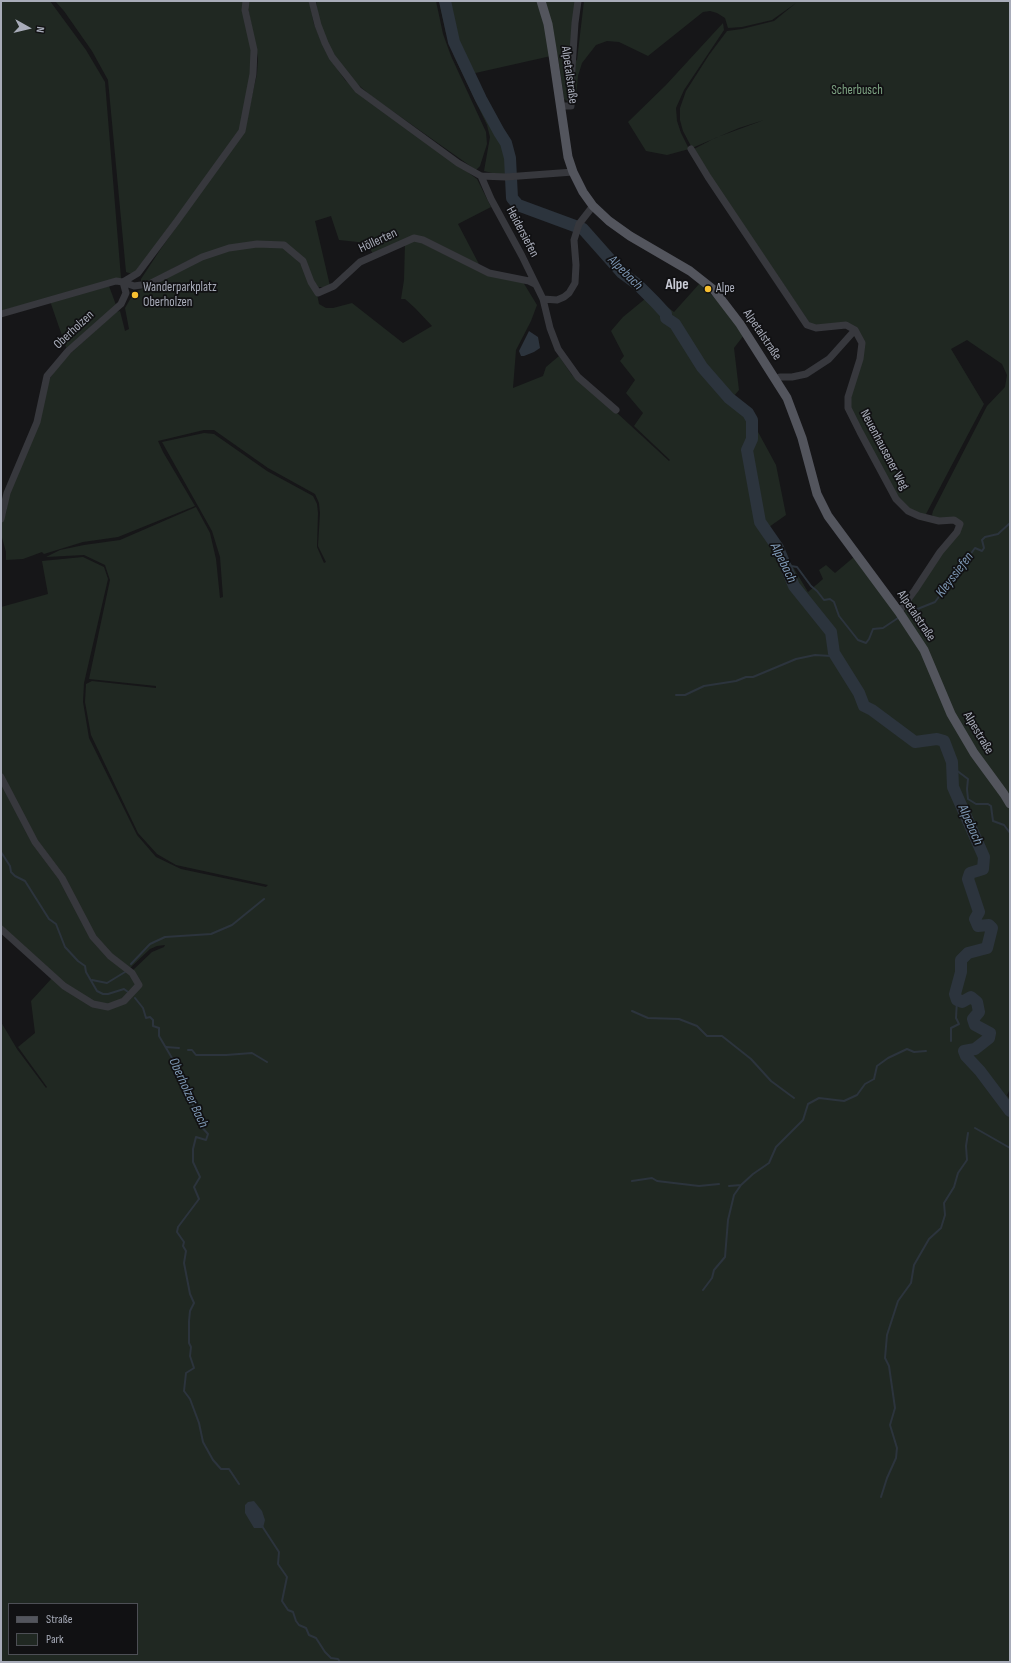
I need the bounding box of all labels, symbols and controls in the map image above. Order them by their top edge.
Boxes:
north arrow [8,8,48,48]
text: N [34,26,47,34]
street label: Alpetalstraße [557,45,581,105]
park label: Scherbusch [831,83,883,99]
street label: Heidersiefen [502,204,542,260]
street label: Höllerten [356,225,400,257]
water label: Alpebach [604,252,646,294]
district label: Alpe [665,276,689,294]
place label: Wanderparkplatz Oberholzen [143,280,217,311]
place label: Alpe [716,281,735,297]
marker: Alpe [703,284,713,294]
marker: Wanderparkplatz Oberholzen [130,290,140,300]
street label: Oberholzen [51,307,97,353]
street label: Alpetalstraße [739,307,785,363]
street label: Neuenhausener Weg [856,407,912,493]
water label: Alpebach [766,540,800,586]
water label: Kleyssiefen [933,549,977,601]
street label: Alpetalstraße [893,588,939,644]
street label: Alpestraße [959,709,997,757]
water label: Alpebach [954,802,986,848]
water label: Oberholzer Bach [164,1055,212,1131]
legend [8,1603,138,1655]
text: Straße [46,1612,73,1627]
text: Park [46,1632,64,1647]

